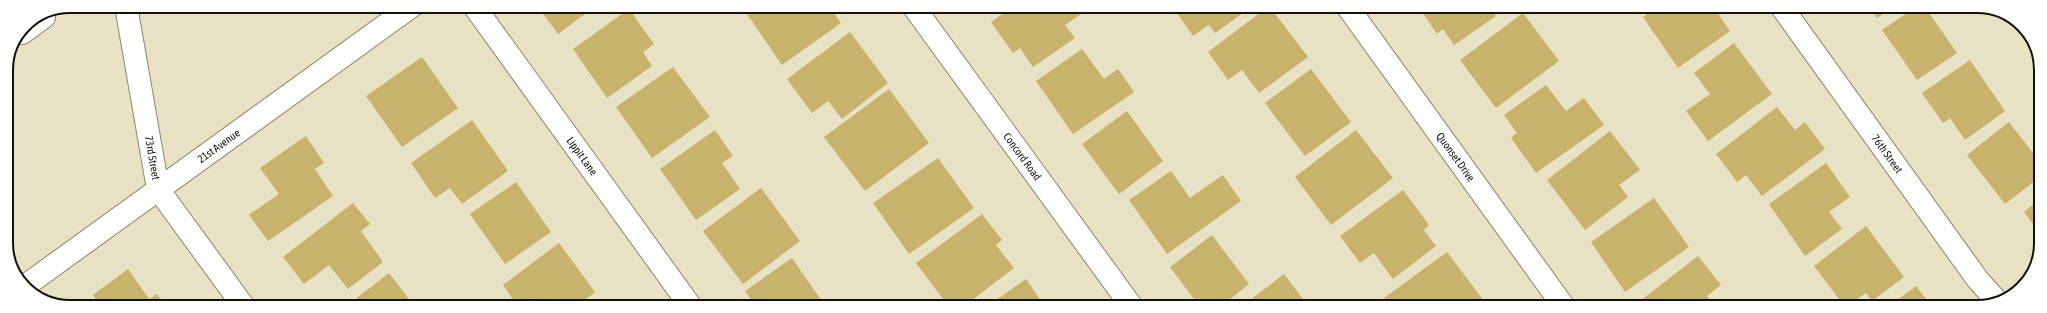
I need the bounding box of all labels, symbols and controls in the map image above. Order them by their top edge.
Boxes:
street label: 21st Avenue [195,127,242,165]
street label: Concord Road [1001,130,1044,182]
street label: Quonset Drive [1434,130,1477,184]
street label: 76th Street [1869,132,1905,175]
street label: 73rd Street [143,135,162,181]
street label: Lippit Lane [564,135,600,177]

